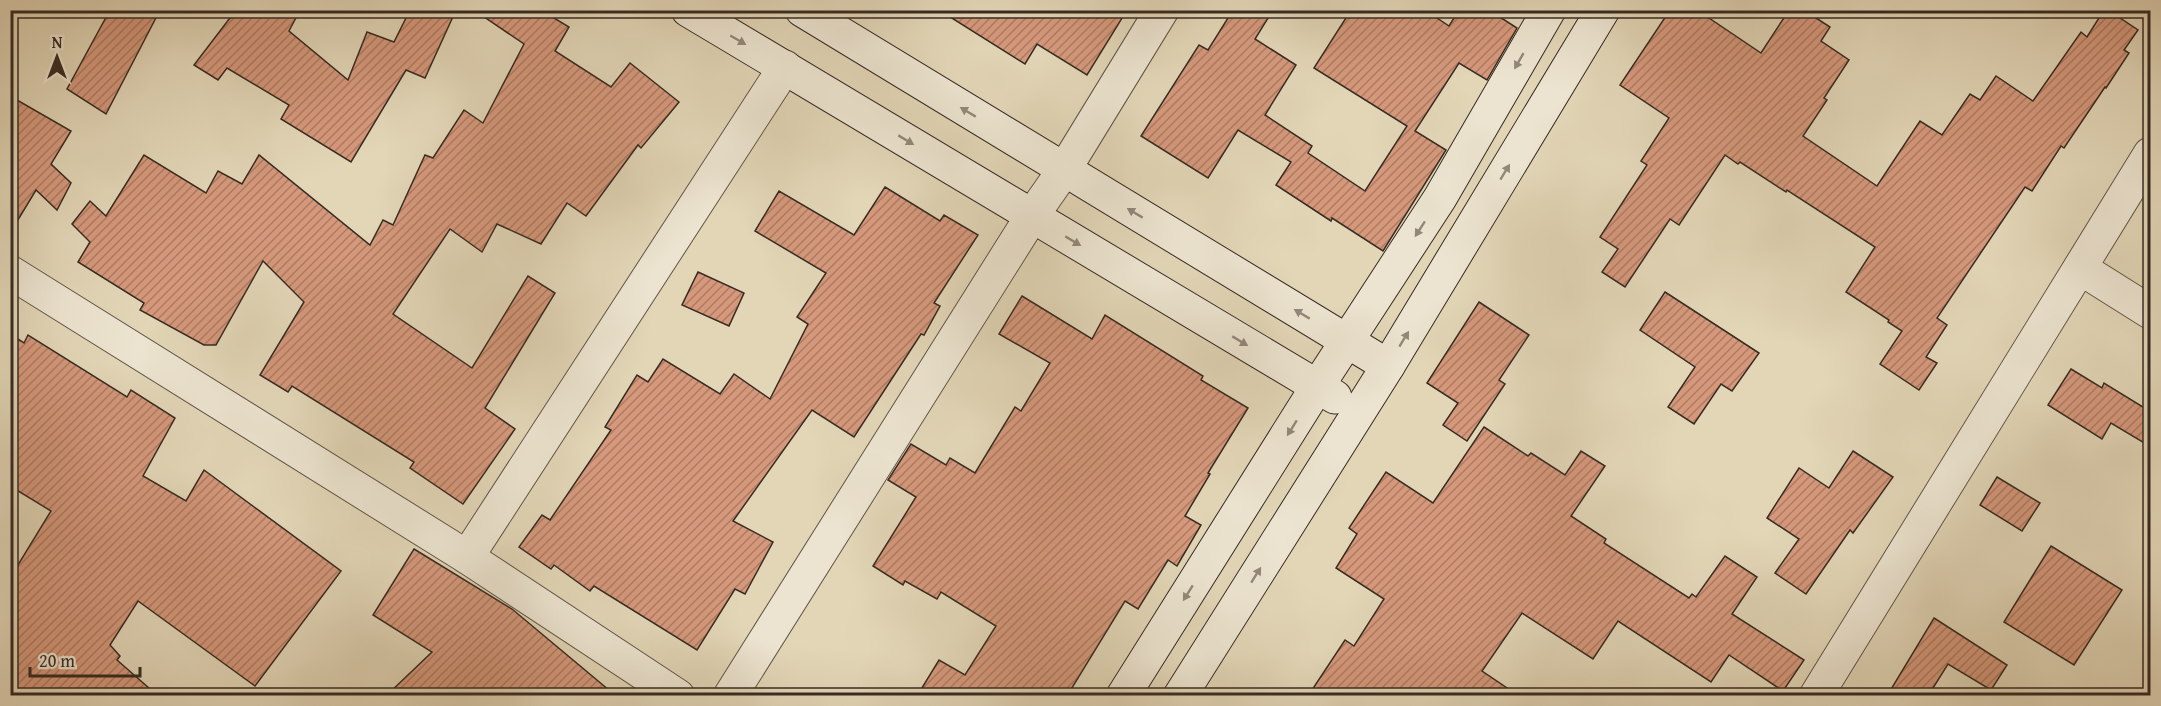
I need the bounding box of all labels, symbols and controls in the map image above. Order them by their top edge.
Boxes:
north arrow [27,27,87,87]
text: N [52,30,63,54]
one-way arrow [730,35,747,45]
one-way arrow [1514,53,1525,69]
one-way arrow [960,106,976,117]
one-way arrow [898,135,914,146]
one-way arrow [1500,164,1511,180]
one-way arrow [1127,207,1143,218]
one-way arrow [1414,220,1425,237]
one-way arrow [1065,235,1081,246]
one-way arrow [1294,308,1310,319]
one-way arrow [1399,331,1410,347]
one-way arrow [1232,335,1248,346]
one-way arrow [1286,420,1297,436]
one-way arrow [1250,567,1261,583]
one-way arrow [1182,585,1193,601]
scale bar [30,640,140,678]
text: 20 m [39,647,75,674]

